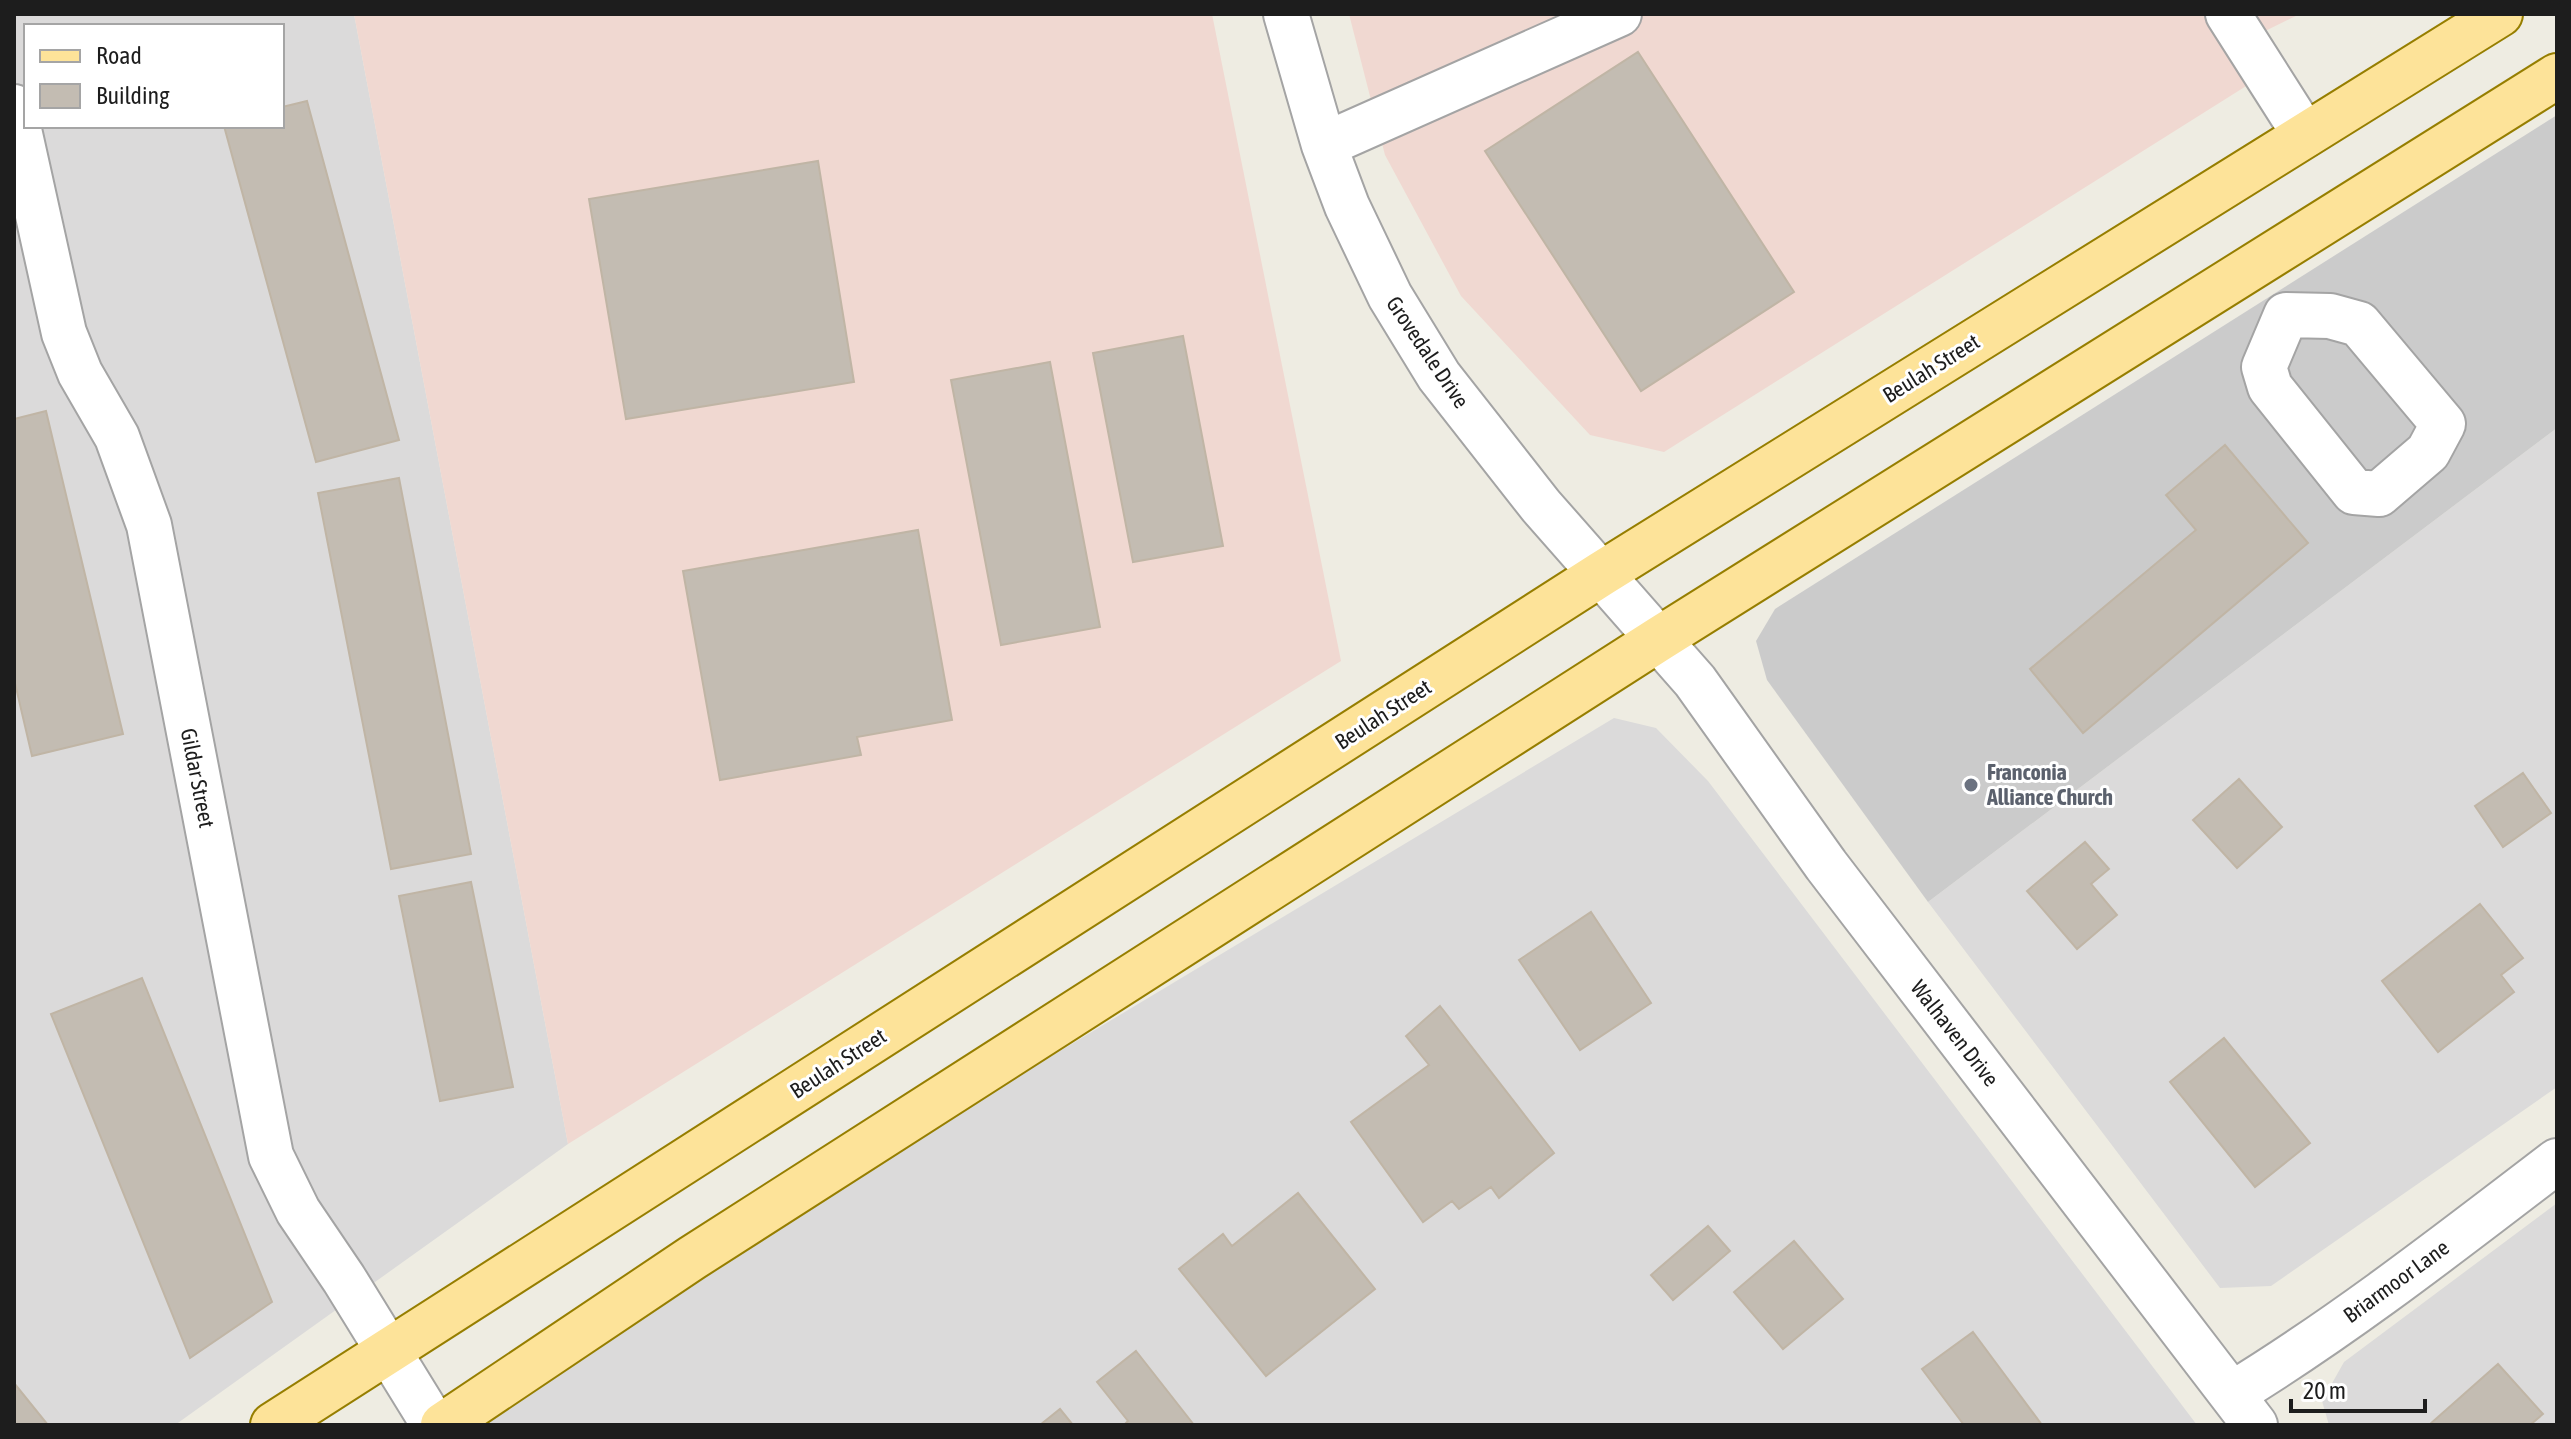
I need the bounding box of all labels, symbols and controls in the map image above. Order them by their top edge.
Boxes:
legend [24,24,284,128]
text: Road [96,42,142,69]
text: Building [96,82,170,109]
street label: Grovedale Drive [1381,291,1475,413]
street label: Beulah Street [1878,328,1984,408]
street label: Beulah Street [1330,673,1436,755]
street label: Gildar Street [176,726,220,830]
place label: Franconia Alliance Church [1986,759,2113,810]
marker: Franconia Alliance Church [1962,776,1980,794]
street label: Walhaven Drive [1906,975,2004,1091]
street label: Beulah Street [785,1022,891,1104]
street label: Briarmoor Lane [2338,1234,2454,1328]
scale bar [2291,1363,2425,1413]
text: 20 m [2303,1377,2346,1404]

